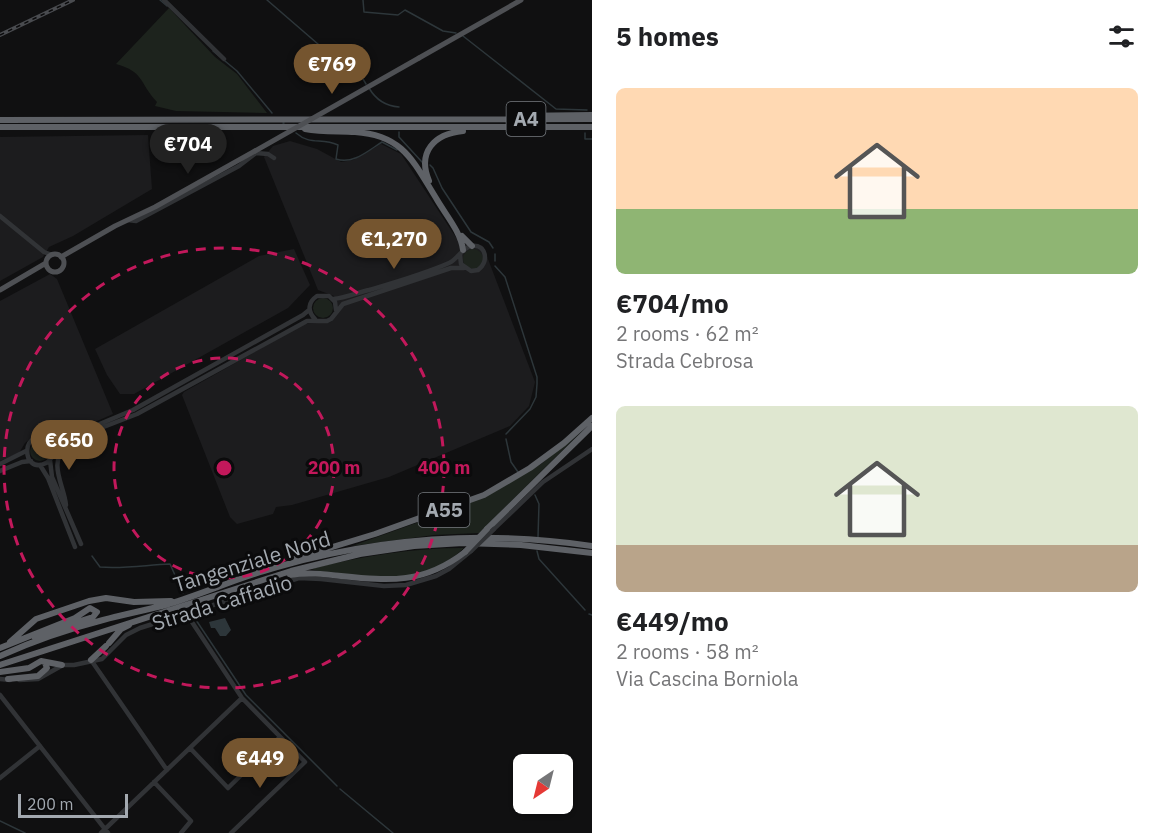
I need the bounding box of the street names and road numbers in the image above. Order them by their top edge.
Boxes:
road number: A4 [506,102,546,136]
road number: A55 [418,493,470,527]
street label: Tangenziale Nord [170,524,334,598]
street label: Strada Caffadio [148,567,295,637]

